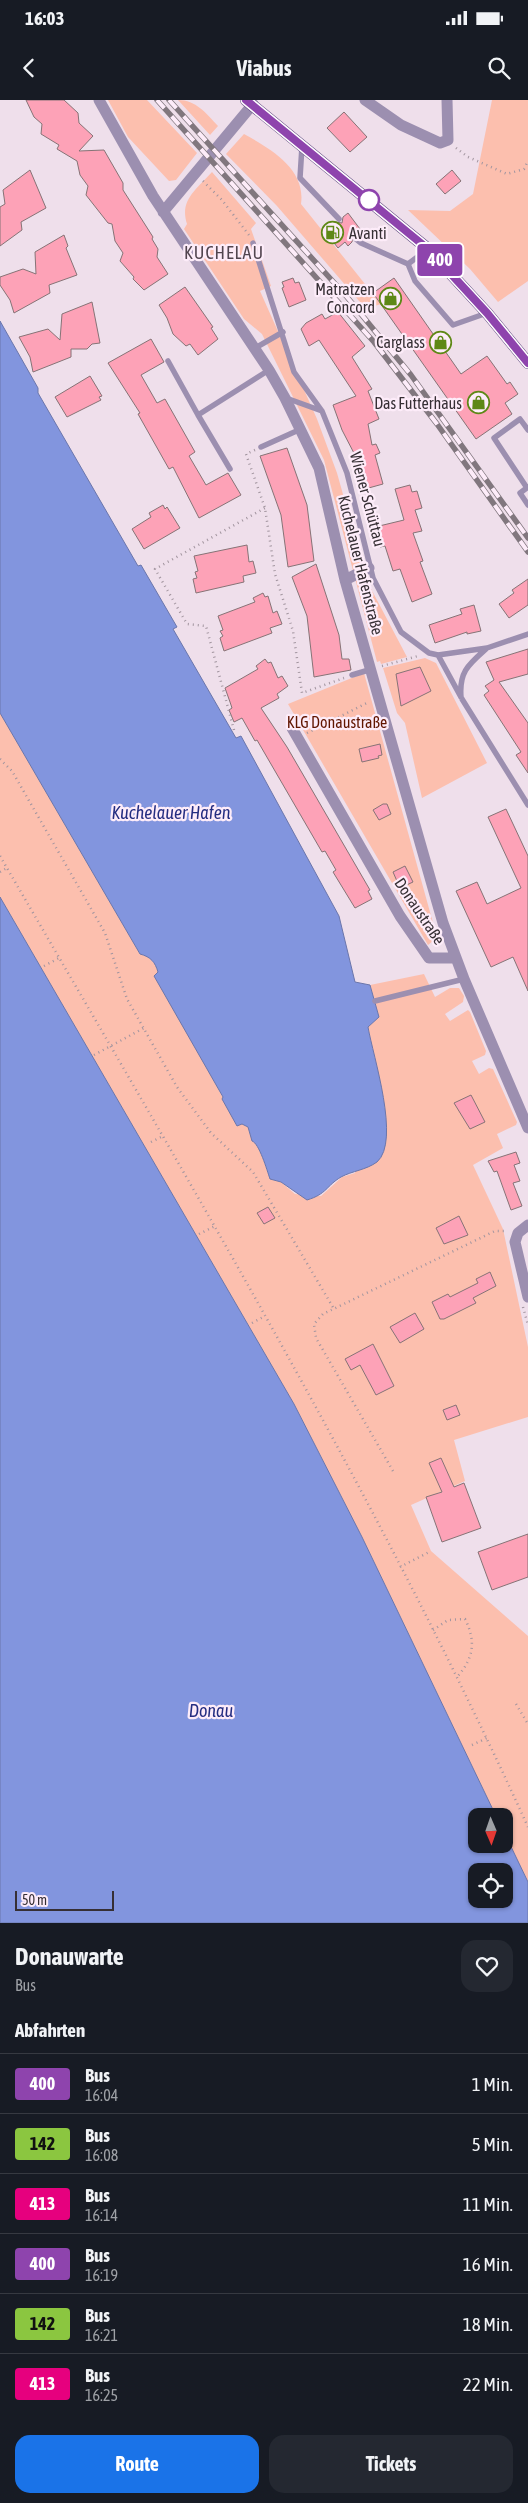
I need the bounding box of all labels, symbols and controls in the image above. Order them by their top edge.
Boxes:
text: 16:03 [25,7,64,29]
icon: back [15,54,43,82]
icon: search [485,54,513,82]
text: Viabus [237,55,291,81]
unlabelled marker [358,189,380,211]
fuel station icon: Avanti [321,221,345,245]
place label: Avanti [349,224,387,242]
district label: KUCHELAU [184,242,264,263]
line badge: 400 [411,244,469,276]
text: 400 [427,249,453,270]
place label: Matratzen Concord [315,280,375,316]
shop icon: Matratzen Concord [379,286,403,310]
shop icon: Carglass [429,330,453,354]
place label: Carglass [376,333,425,352]
shop icon: Das Futterhaus [466,391,490,415]
place label: Das Futterhaus [374,394,462,412]
street label: Wiener Schüttau [347,450,389,548]
street label: Kuchelauer Hafenstraße [335,493,387,637]
park label: KLG Donaustraße [287,713,387,731]
water label: Kuchelauer Hafen [111,802,231,823]
street label: Donaustraße [391,874,449,948]
water label: Donau [189,1700,233,1721]
north arrow [468,1808,512,1852]
map controls [468,1808,513,1908]
button: locate [468,1863,513,1908]
scale bar [15,1888,114,1911]
text: 50 m [22,1892,47,1908]
button: heart [461,1940,513,1992]
text: Donauwarte [15,1943,124,1970]
text: Bus [15,1976,36,1994]
text: Abfahrten [15,2019,85,2041]
text: Bus [85,2064,110,2086]
text: 400 [30,2073,55,2094]
text: 1 Min. [472,2073,513,2095]
text: 16:04 [85,2086,118,2104]
text: Bus [85,2124,110,2146]
text: 142 [30,2133,55,2154]
text: 5 Min. [472,2133,513,2155]
text: 16:08 [85,2146,118,2164]
text: Bus [85,2184,110,2206]
text: 413 [30,2193,55,2214]
text: 11 Min. [463,2193,513,2215]
text: 16:14 [85,2206,118,2224]
text: Bus [85,2244,110,2266]
text: 400 [30,2253,55,2274]
text: 16 Min. [463,2253,513,2275]
text: 16:19 [85,2266,118,2284]
text: Bus [85,2304,110,2326]
text: 142 [30,2313,55,2334]
text: 18 Min. [463,2313,513,2335]
text: 16:21 [85,2326,118,2344]
text: Bus [85,2364,110,2386]
text: 413 [30,2373,55,2394]
text: 22 Min. [463,2373,513,2395]
text: 16:25 [85,2386,118,2404]
button: Route [15,2435,259,2493]
button: Tickets [269,2435,513,2493]

